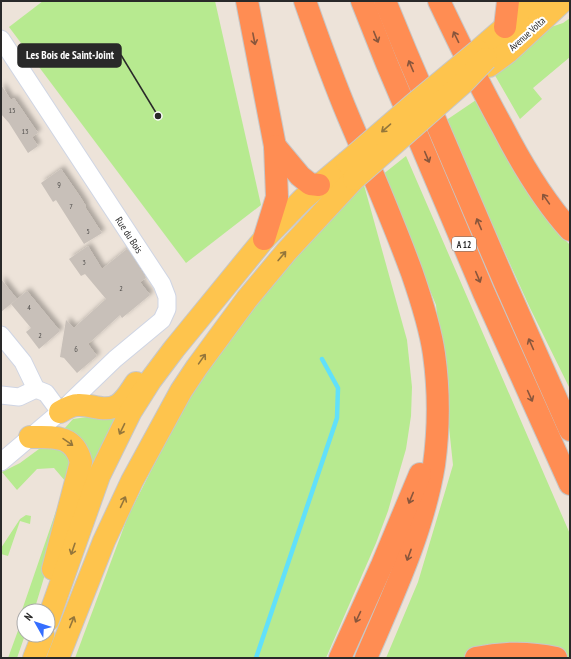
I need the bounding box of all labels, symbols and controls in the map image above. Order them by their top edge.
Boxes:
street label: Avenue Volta [506,14,548,54]
one-way arrow [373,31,381,43]
one-way arrow [452,31,460,43]
one-way arrow [250,32,258,45]
callout: Les Bois de Saint-Joint [18,44,121,67]
text: Les Bois de Saint-Joint [26,48,115,62]
one-way arrow [407,61,415,73]
house number: 15 [8,105,16,115]
one-way arrow [381,123,391,132]
house number: 13 [21,126,29,136]
one-way arrow [423,151,431,163]
house number: 9 [57,179,61,189]
one-way arrow [542,194,550,205]
house number: 7 [69,201,73,211]
street label: Rue du Bois [112,214,146,256]
one-way arrow [475,219,482,231]
house number: 5 [86,226,90,236]
road number: A 12 [452,237,476,251]
one-way arrow [278,251,287,261]
house number: 3 [82,257,86,267]
one-way arrow [474,270,482,282]
house number: 2 [119,283,123,293]
house number: 4 [27,302,31,312]
house number: 2 [38,330,42,340]
one-way arrow [527,338,534,350]
house number: 6 [74,344,78,354]
one-way arrow [198,353,206,364]
one-way arrow [526,389,534,401]
one-way arrow [118,422,125,434]
one-way arrow [62,438,73,446]
one-way arrow [406,492,414,504]
one-way arrow [120,496,127,508]
one-way arrow [69,542,77,554]
one-way arrow [405,548,412,561]
north arrow [16,603,56,643]
text: N [21,610,36,623]
one-way arrow [354,611,361,623]
one-way arrow [68,616,76,628]

